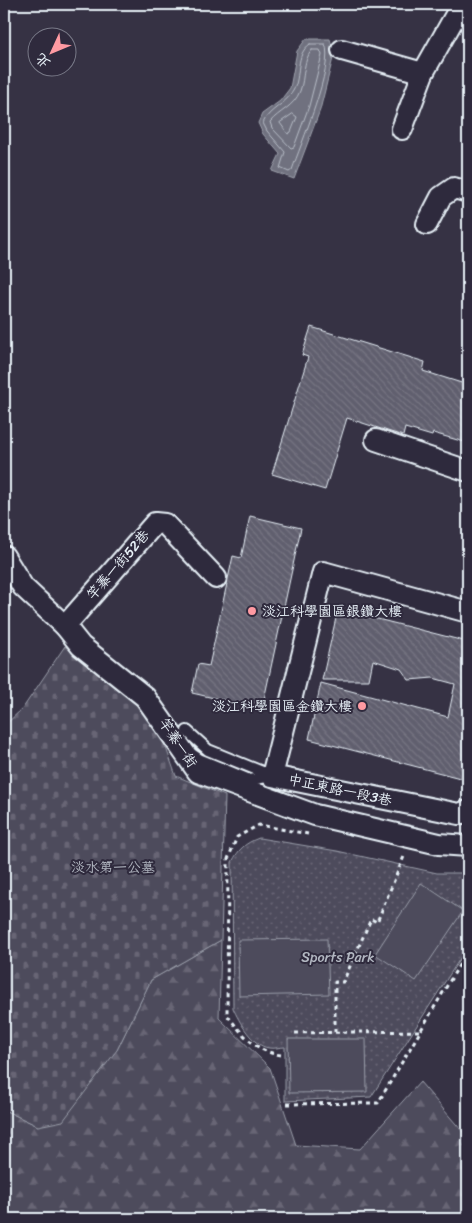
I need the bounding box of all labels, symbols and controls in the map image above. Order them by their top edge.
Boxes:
north arrow [28,28,78,78]
text: 北 [29,47,57,74]
street label: 竿蓁一街52巷 [80,523,157,606]
place label: 淡江科學園區銀鑽大樓 [262,599,402,624]
marker: 淡江科學園區銀鑽大樓 [246,605,258,617]
place label: 淡江科學園區金鑽大樓 [212,694,352,719]
marker: 淡江科學園區金鑽大樓 [356,700,368,712]
street label: 竿蓁一街 [152,713,204,773]
street label: 中正東路一段3巷 [286,767,395,813]
park label: 淡水第一公墓 [71,855,155,880]
park label: Sports Park [301,945,375,970]

